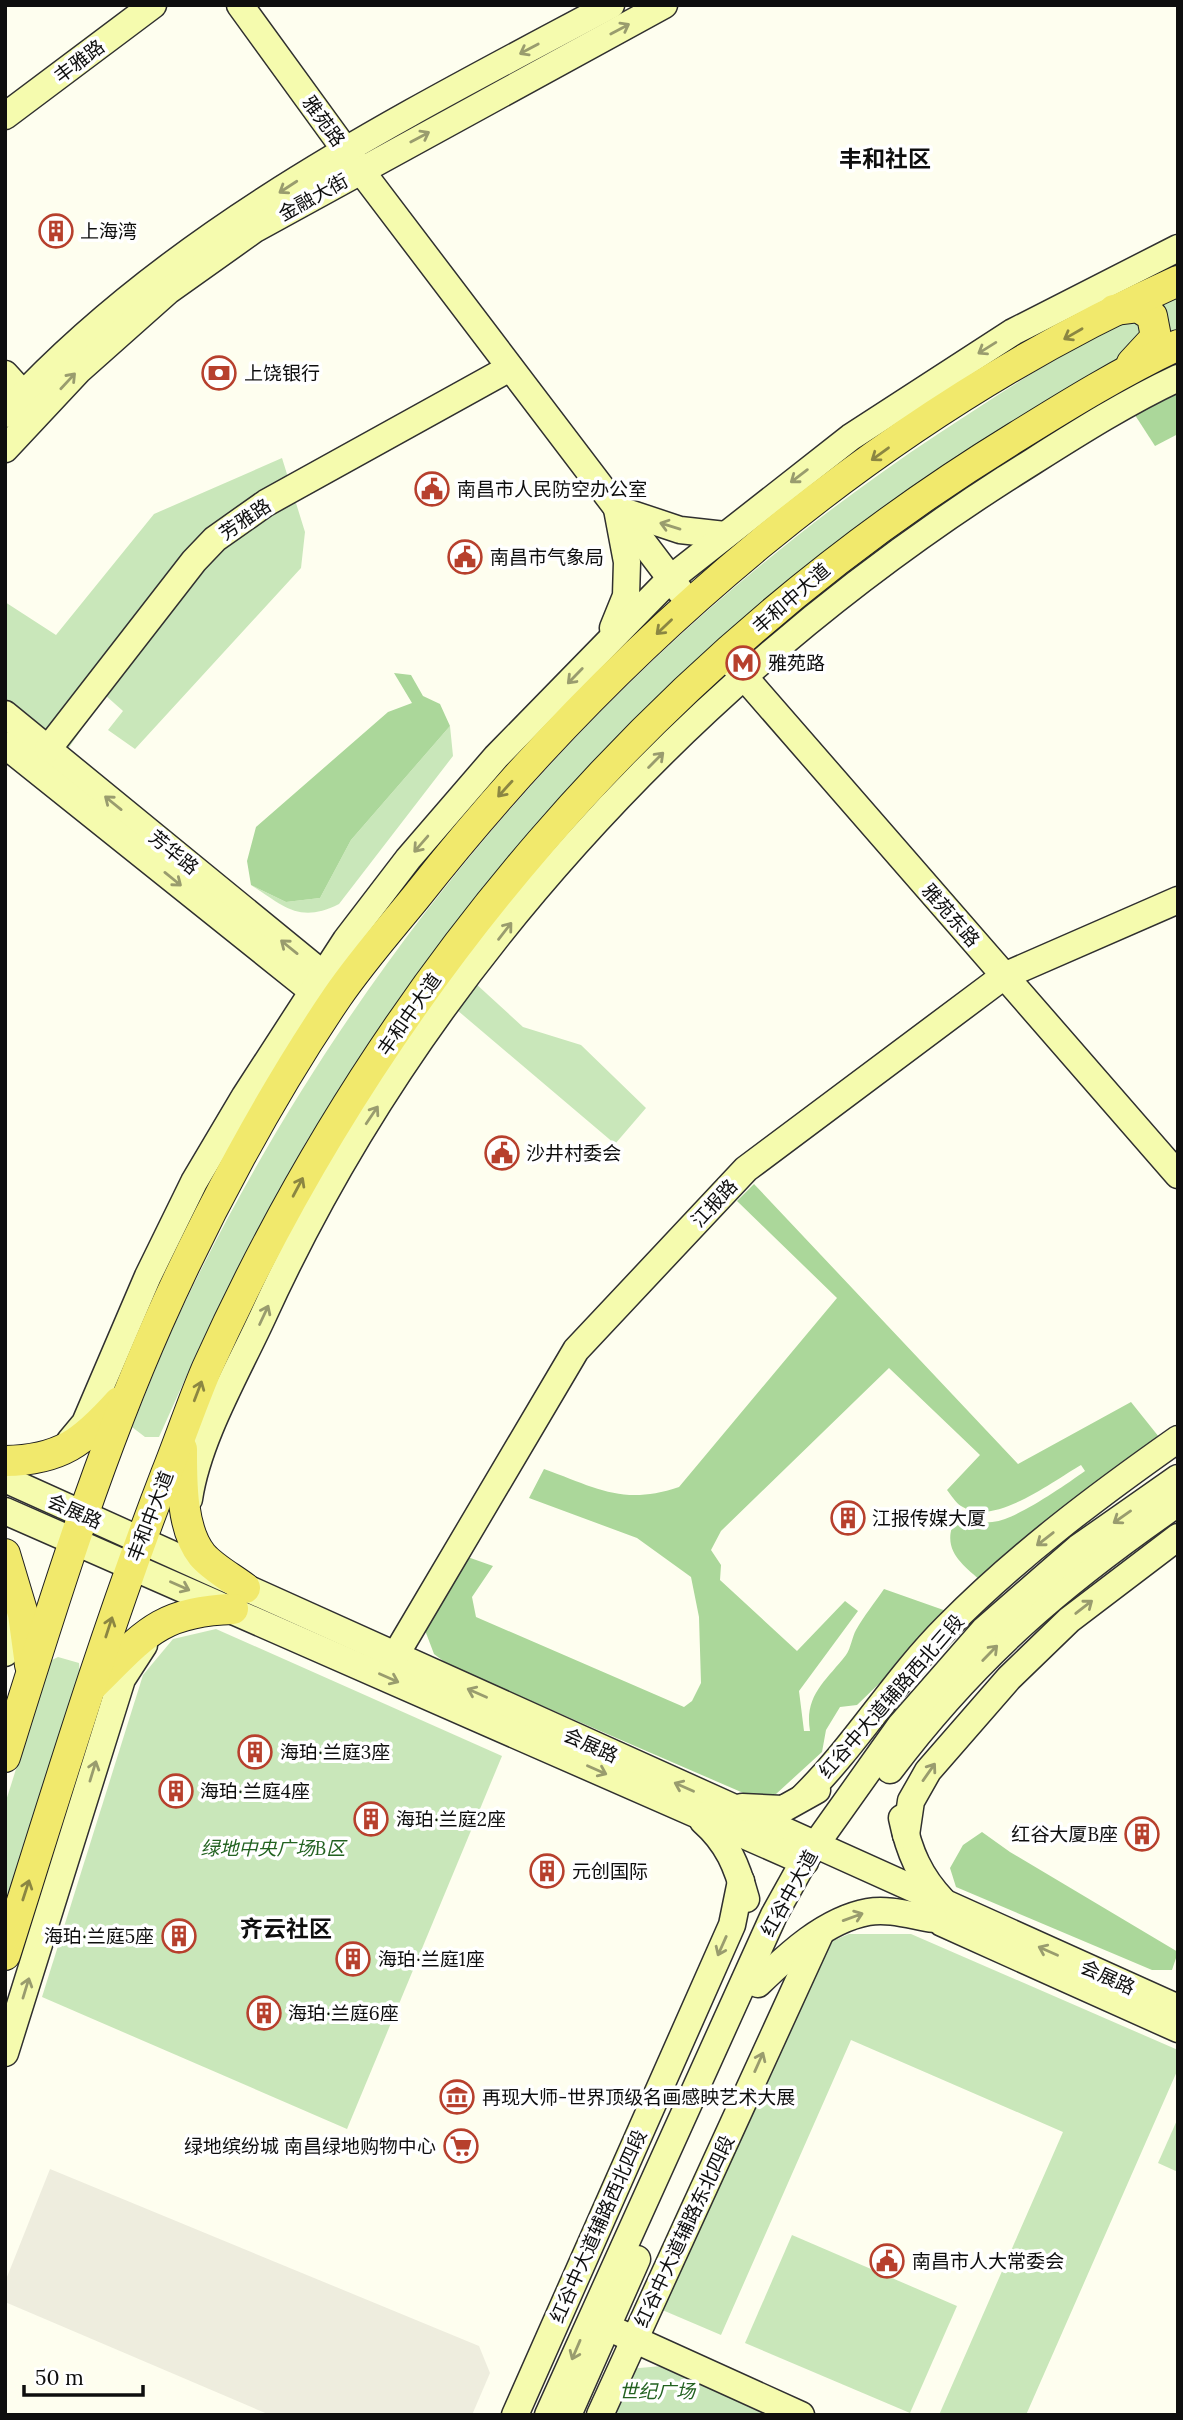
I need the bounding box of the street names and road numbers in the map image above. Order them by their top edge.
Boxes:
street label: 丰雅路 [49,34,109,88]
street label: 雅苑路 [298,91,350,151]
street label: 金融大街 [274,168,352,226]
street label: 芳雅路 [215,493,275,545]
street label: 丰和中大道 [747,558,835,638]
street label: 芳华路 [144,825,204,879]
street label: 雅苑东路 [917,878,985,952]
street label: 丰和中大道 [372,968,446,1060]
street label: 江报路 [686,1174,742,1232]
street label: 丰和中大道 [122,1467,178,1565]
street label: 会展路 [44,1488,106,1534]
street label: 红谷中大道辅路西北三段 [813,1609,969,1783]
street label: 会展路 [560,1722,622,1768]
street label: 红谷中大道 [755,1846,823,1940]
street label: 会展路 [1077,1954,1139,2000]
street label: 红谷中大道辅路西北四段 [545,2126,651,2326]
street label: 红谷中大道辅路东北四段 [629,2131,739,2331]

